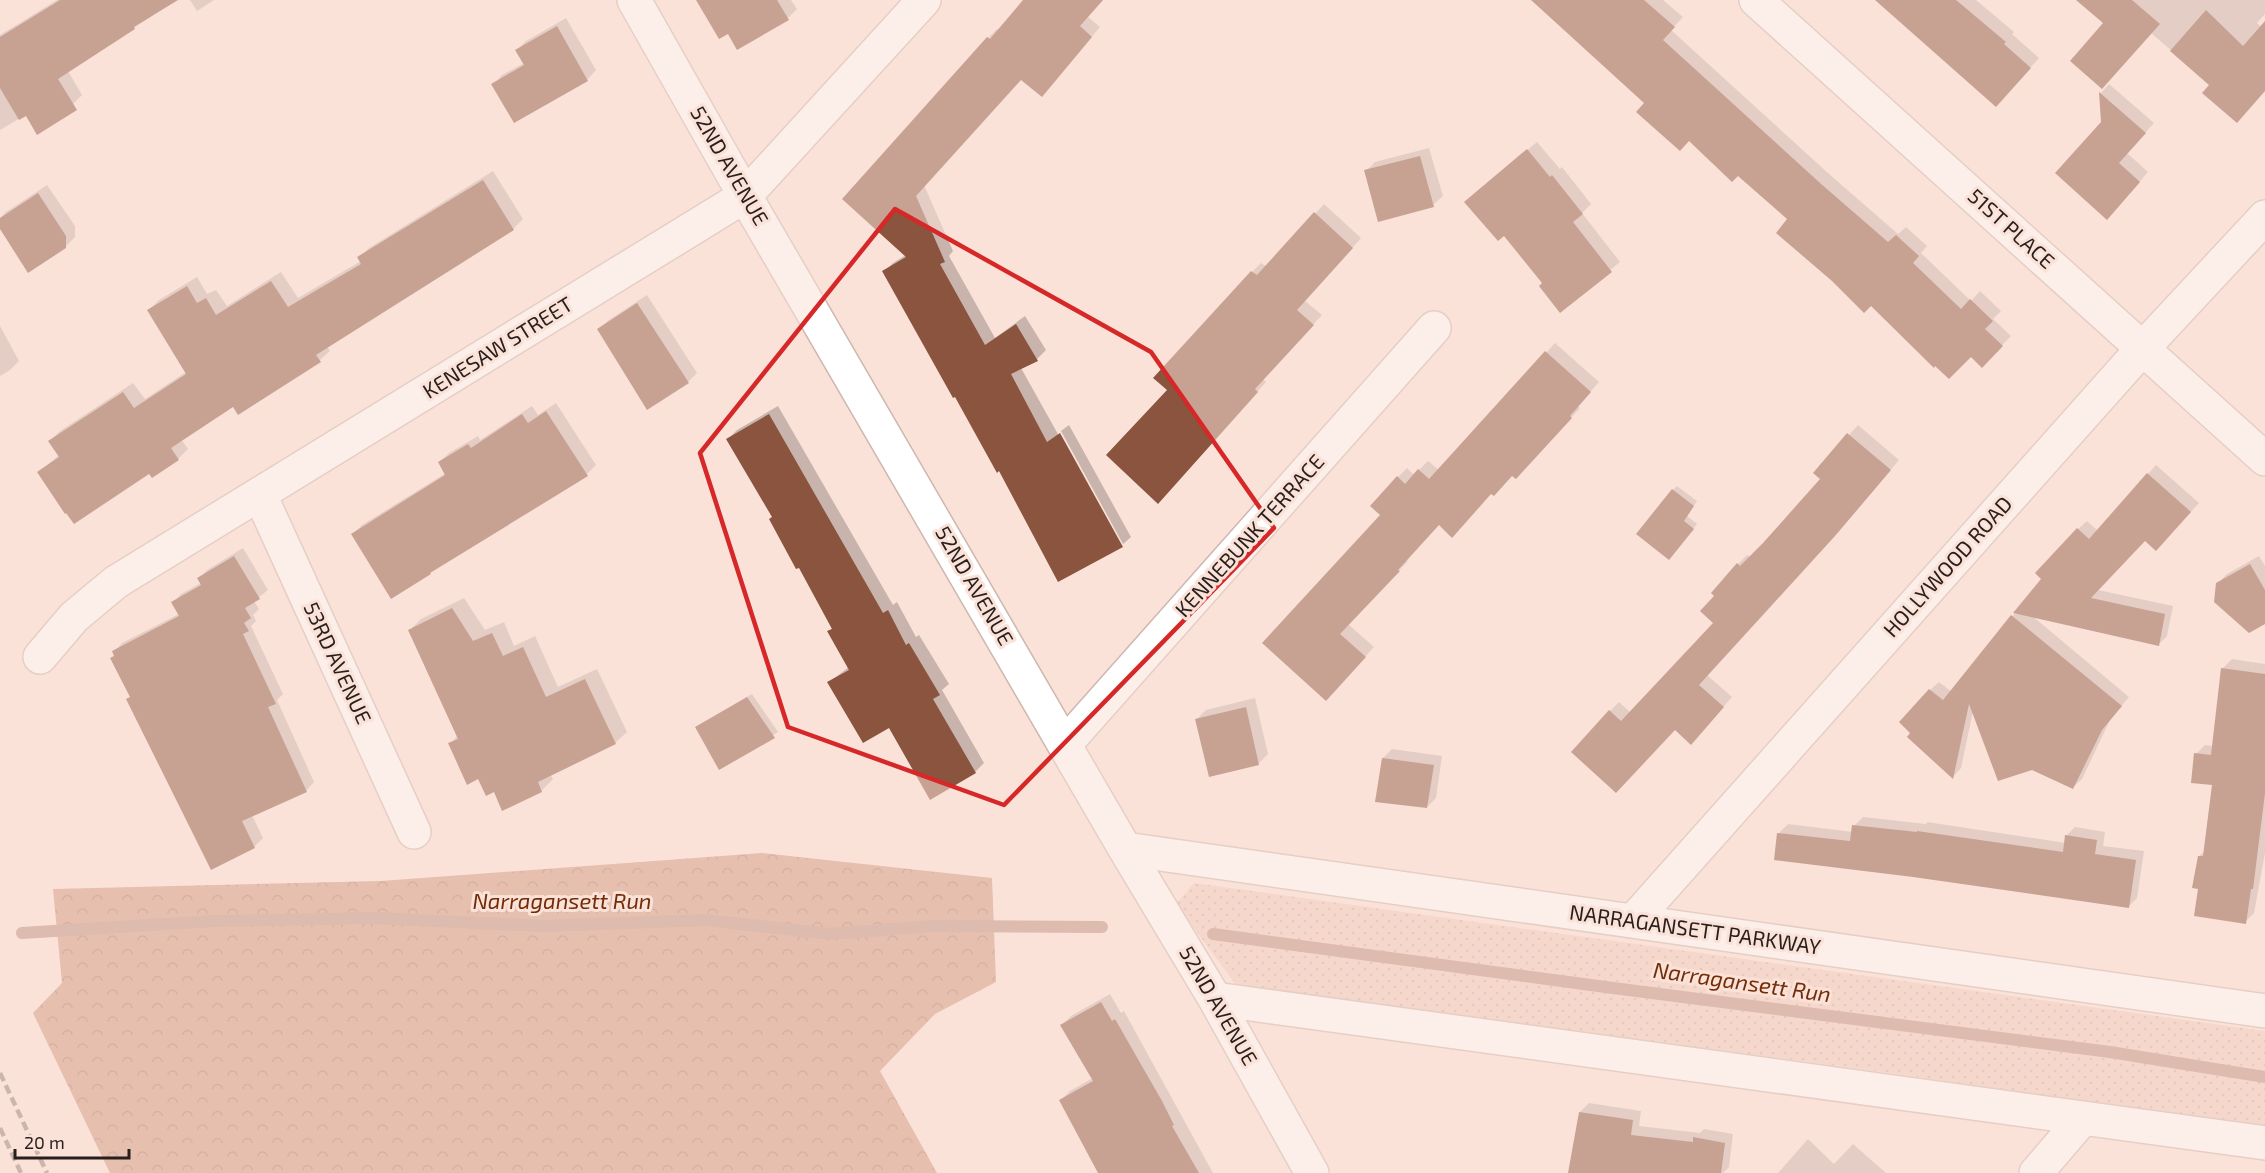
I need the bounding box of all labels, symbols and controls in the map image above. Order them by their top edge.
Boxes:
street label: 52ND AVENUE [686,101,774,229]
street label: 51ST PLACE [1964,183,2060,273]
street label: KENESAW STREET [418,291,577,403]
street label: KENNEBUNK TERRACE [1169,449,1329,621]
street label: HOLLYWOOD ROAD [1877,491,2016,641]
street label: 52ND AVENUE [931,521,1019,649]
street label: 53RD AVENUE [299,598,377,727]
water label: Narragansett Run [472,887,652,913]
street label: NARRAGANSETT PARKWAY [1568,899,1822,959]
street label: 52ND AVENUE [1175,941,1263,1069]
water label: Narragansett Run [1652,956,1833,1006]
scale bar [15,1122,129,1160]
text: 20 m [24,1131,65,1153]

